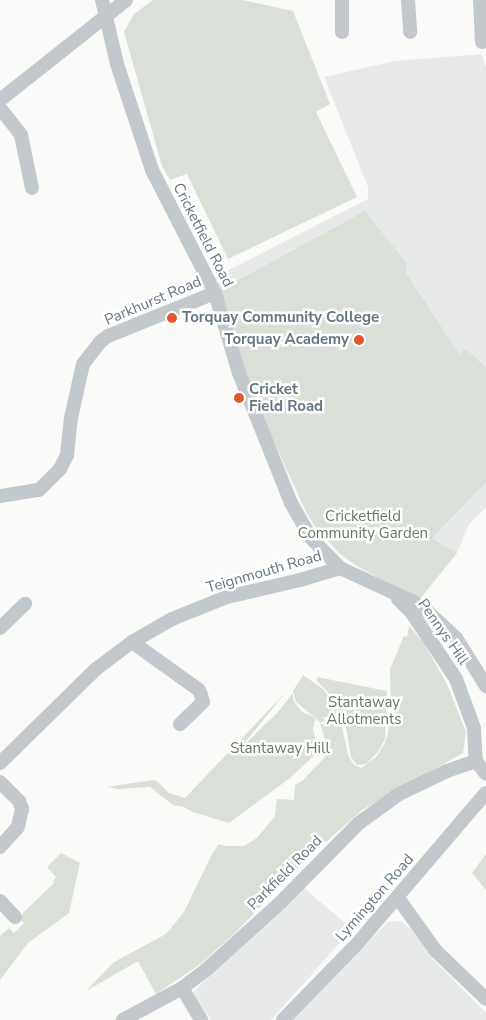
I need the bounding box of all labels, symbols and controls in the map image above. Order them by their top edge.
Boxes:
street label: Cricketfield Road [169,180,237,290]
street label: Parkhurst Road [102,273,204,329]
place label: Torquay Community College [182,309,379,327]
marker: Torquay Community College [166,312,178,324]
place label: Torquay Academy [224,331,349,349]
marker: Torquay Academy [353,334,365,346]
place label: Cricket Field Road [249,380,323,415]
marker: Cricket Field Road [233,392,245,404]
park label: Cricketfield Community Garden [298,507,428,542]
street label: Teignmouth Road [204,547,324,597]
street label: Pennys Hill [414,596,472,668]
park label: Stantaway Allotments [326,693,402,728]
park label: Stantaway Hill [230,740,330,758]
street label: Parkfield Road [244,832,326,914]
street label: Lymington Road [332,851,418,945]

